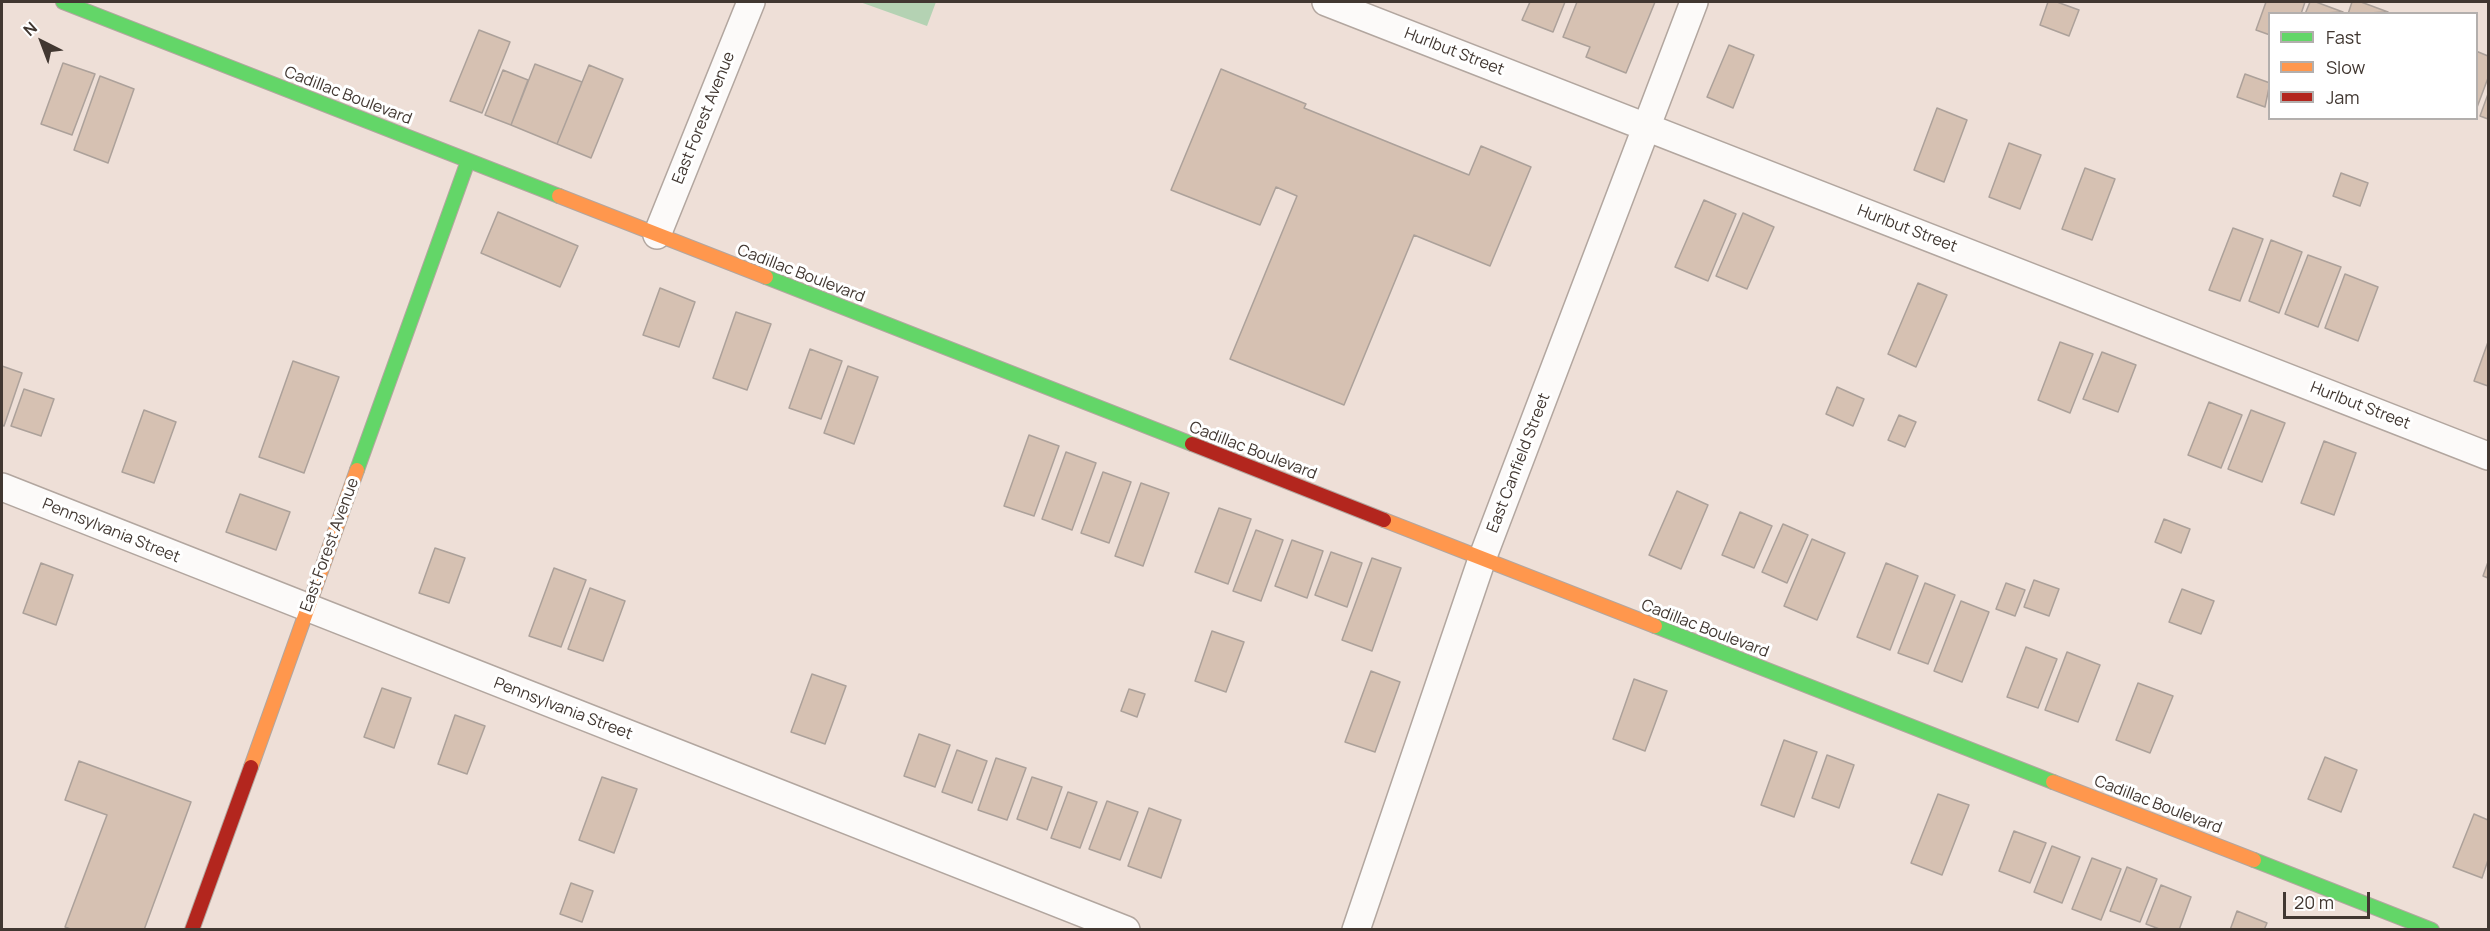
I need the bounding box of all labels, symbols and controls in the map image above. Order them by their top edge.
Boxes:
north arrow [12,12,72,72]
legend [2268,12,2478,120]
text: N [18,17,42,41]
street label: Hurlbut Street [1401,24,1507,80]
text: Fast [2326,25,2361,49]
street label: East Forest Avenue [669,49,739,187]
text: Slow [2326,55,2365,79]
street label: Cadillac Boulevard [281,63,415,129]
text: Jam [2326,85,2360,109]
street label: Hurlbut Street [1854,201,1960,257]
street label: Cadillac Boulevard [734,241,868,307]
street label: Hurlbut Street [2307,378,2413,434]
street label: East Canfield Street [1483,390,1555,536]
street label: Cadillac Boulevard [1186,418,1320,484]
street label: East Forest Avenue [297,475,363,615]
street label: Pennsylvania Street [39,495,183,567]
street label: Cadillac Boulevard [1638,596,1772,662]
street label: Pennsylvania Street [491,674,635,744]
street label: Cadillac Boulevard [2091,772,2225,838]
scale bar [2286,880,2373,918]
text: 20 m [2294,890,2334,914]

